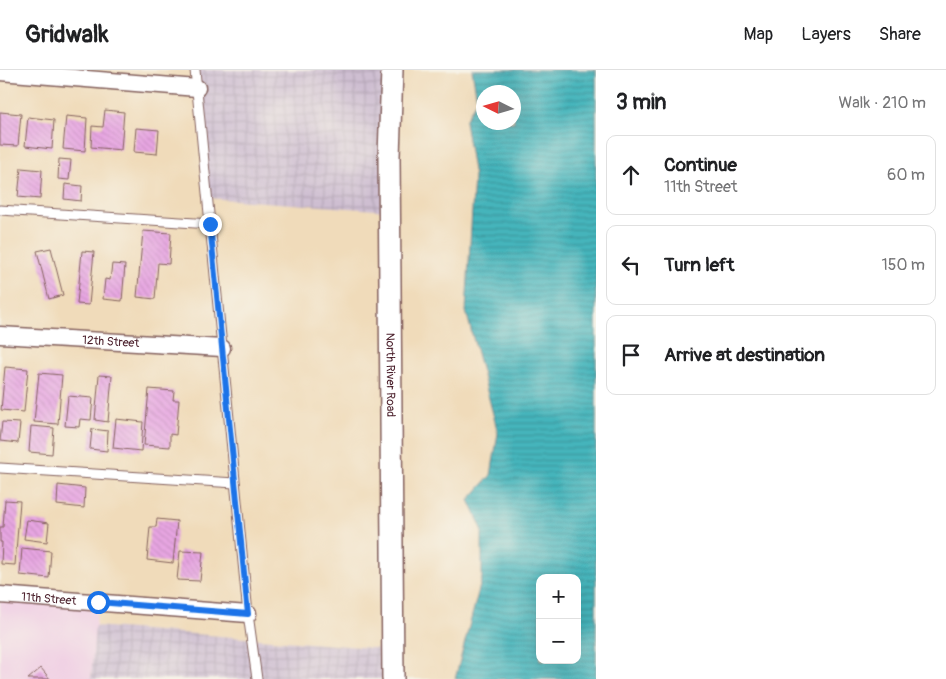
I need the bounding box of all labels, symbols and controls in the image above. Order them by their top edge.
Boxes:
text: Gridwalk [25,20,109,49]
text: Map [744,23,773,46]
text: Layers [801,23,851,46]
text: Share [879,23,921,46]
north arrow [476,85,521,130]
text: 3 min [616,89,666,116]
text: Walk · 210 m [838,93,926,113]
text: Continue [664,153,737,177]
icon: ahead [617,161,645,189]
text: 60 m [887,165,925,185]
text: 11th Street [664,177,737,197]
route end [199,213,222,236]
icon: left [617,251,645,279]
text: Turn left [664,253,734,277]
text: 150 m [881,255,925,275]
street label: 12th Street [82,332,140,351]
street label: North River Road [383,333,398,417]
icon: arrive [617,341,645,369]
text: Arrive at destination [664,343,825,367]
map controls [536,574,581,664]
button: + [536,574,581,619]
street label: 11th Street [21,589,77,608]
route start [87,591,110,614]
button: − [536,619,581,664]

